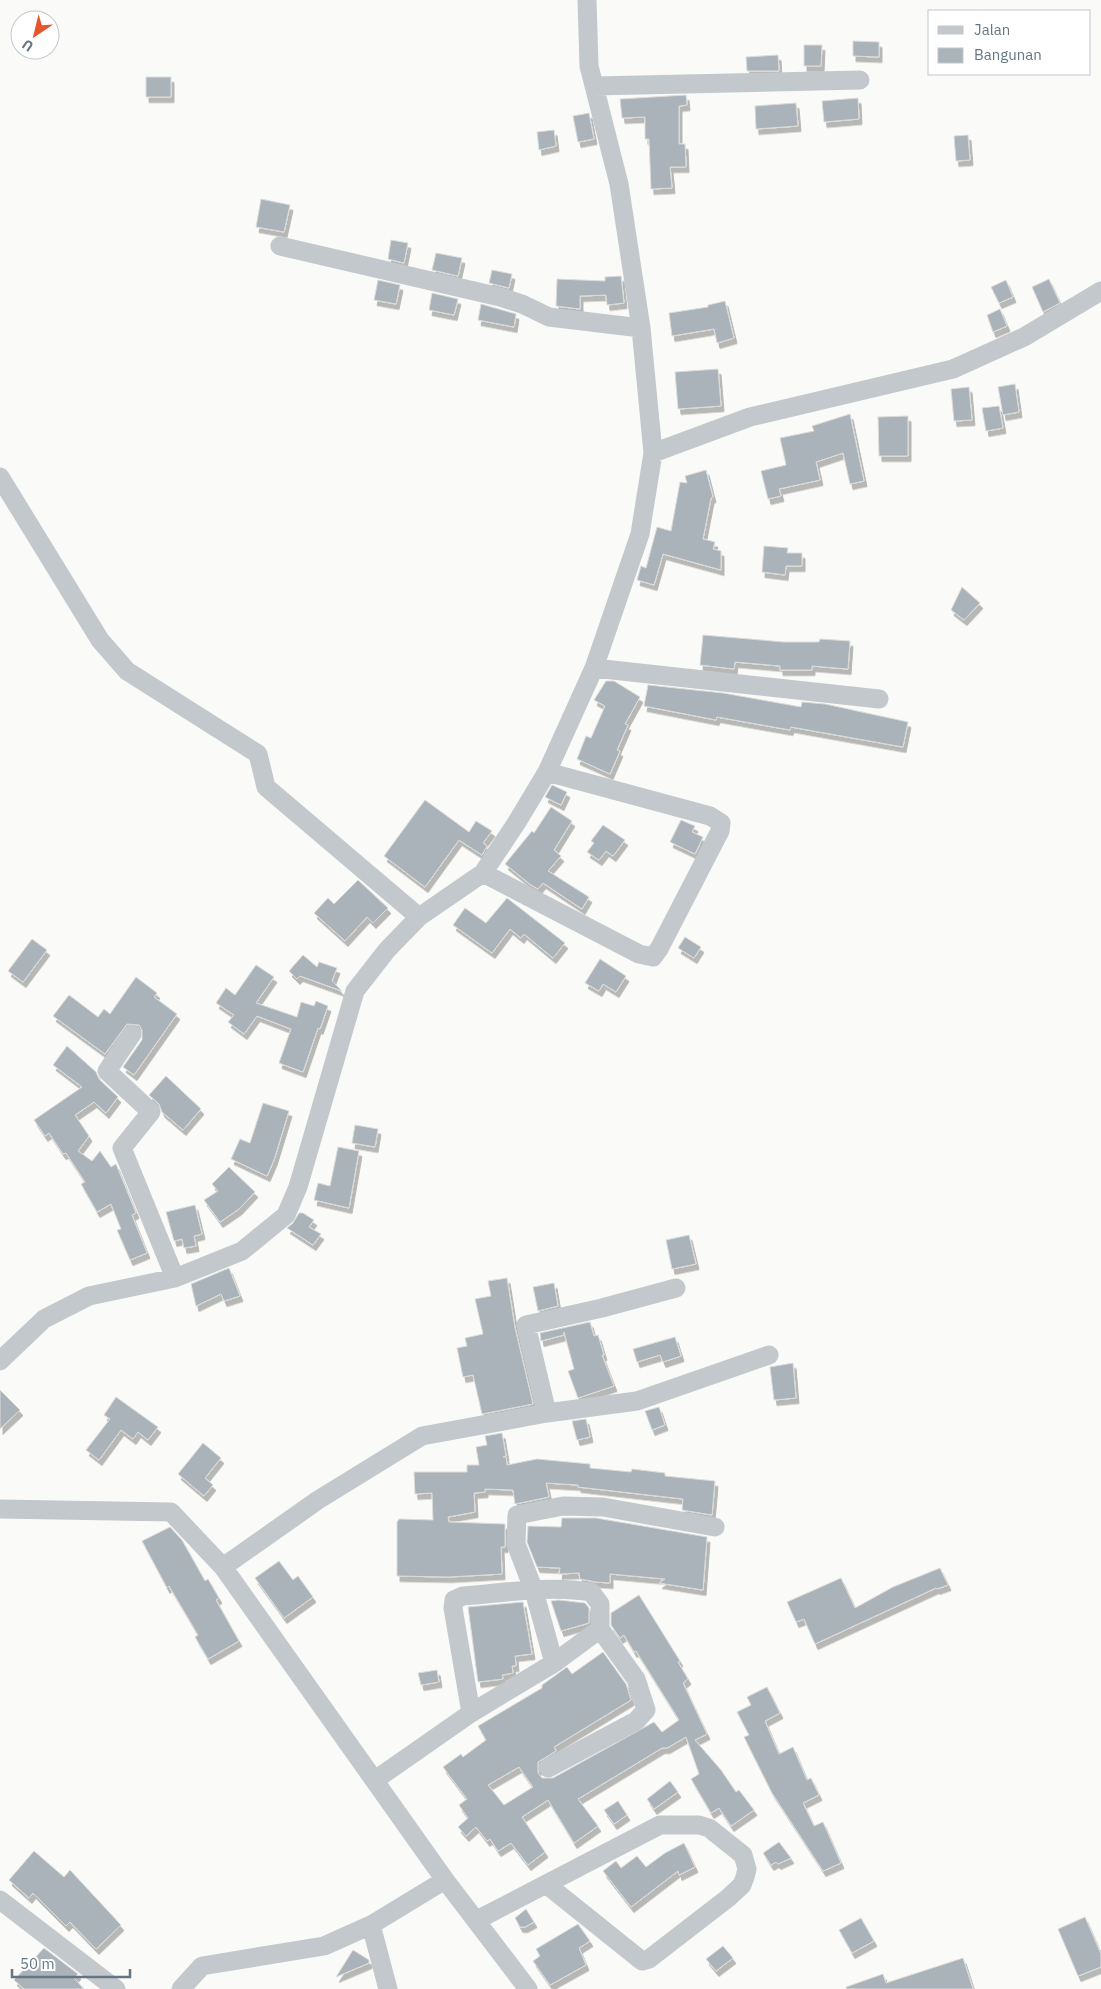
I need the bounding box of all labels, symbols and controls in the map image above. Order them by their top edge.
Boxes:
north arrow [10,10,60,60]
legend [928,10,1091,75]
text: Jalan [974,20,1010,39]
text: U [18,35,37,56]
text: Bangunan [974,45,1042,64]
scale bar [12,1946,130,1978]
text: 50 m [20,1954,55,1973]

